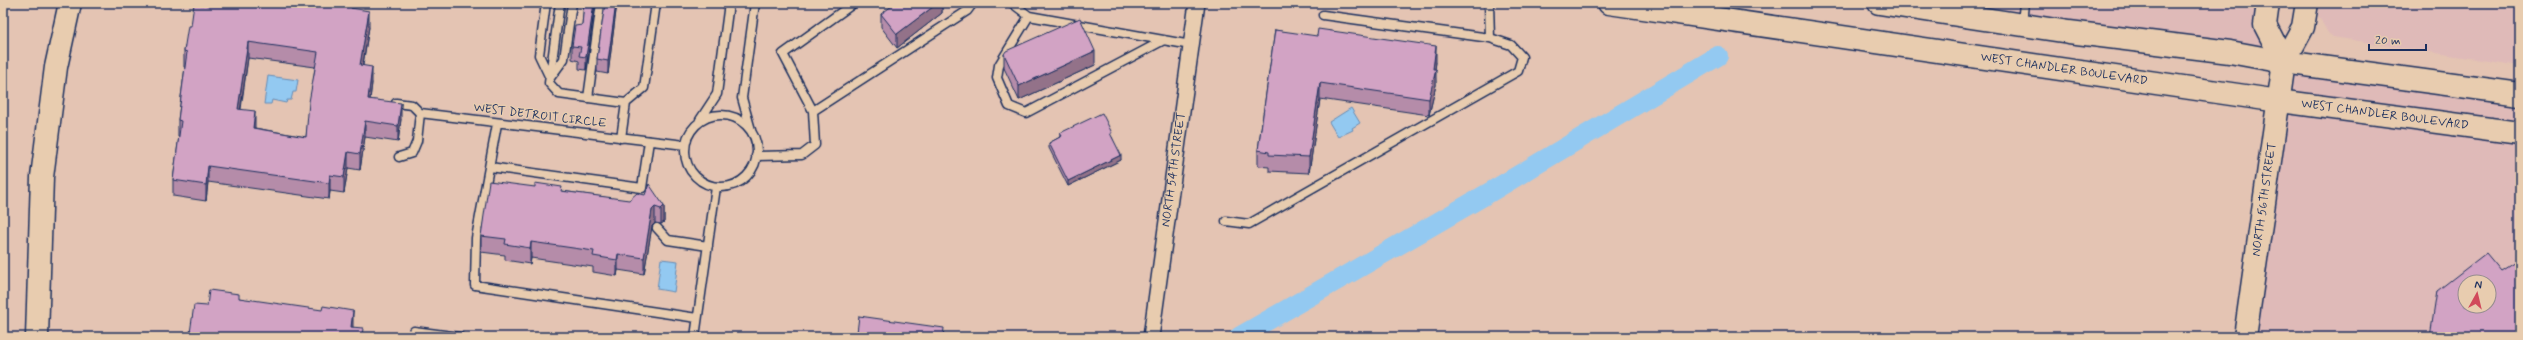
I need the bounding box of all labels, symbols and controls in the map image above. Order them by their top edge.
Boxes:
scale bar [2369,26,2426,52]
text: 20 m [2375,33,2401,49]
street label: WEST CHANDLER BOULEVARD [1979,49,2149,90]
street label: WEST CHANDLER BOULEVARD [2300,96,2470,134]
street label: WEST DETROIT CIRCLE [473,100,608,132]
street label: NORTH 54TH STREET [1158,111,1190,228]
street label: NORTH 56TH STREET [2249,141,2281,257]
north arrow [2457,274,2497,314]
text: N [2474,278,2483,293]

